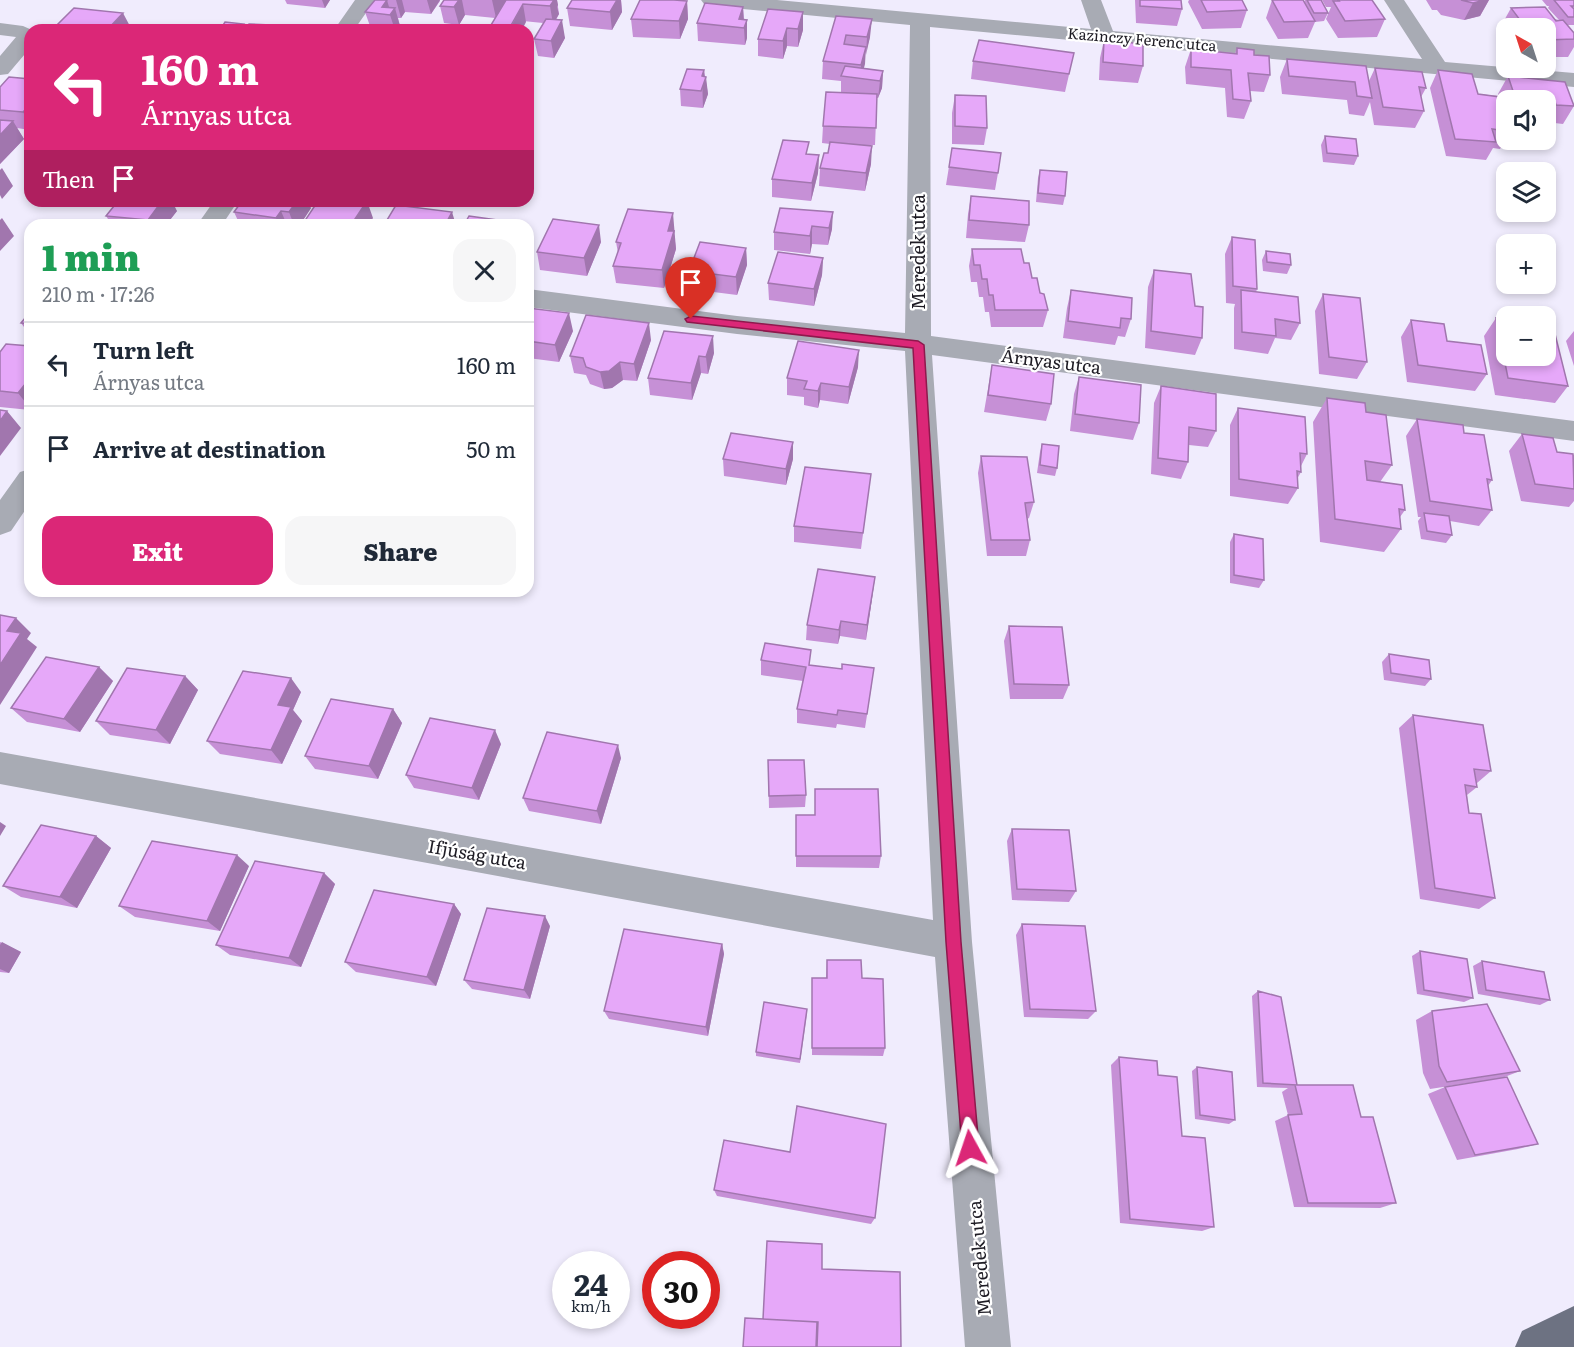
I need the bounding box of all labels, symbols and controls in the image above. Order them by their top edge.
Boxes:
north arrow [1496,18,1556,78]
map controls [1496,18,1556,366]
street label: Kazinczy Ferenc utca [1067,21,1219,57]
text: 160 m [141,36,259,98]
icon: left [42,48,120,126]
button: sound [1496,90,1556,150]
text: Árnyas utca [141,93,292,133]
text: Then [42,162,95,195]
icon: arrive [107,162,140,195]
button: layers [1496,162,1556,222]
street label: Meredek utca [904,194,931,310]
text: 1 min [42,229,140,282]
button: + [1496,234,1556,294]
button: close [453,239,516,302]
pin [665,257,716,319]
icon: arrive [674,266,707,299]
text: 210 m · 17:26 [42,278,155,308]
button: − [1496,306,1556,366]
text: Turn left [93,333,194,366]
street label: Árnyas utca [1000,341,1103,380]
icon: left [42,348,75,381]
text: 160 m [457,348,516,381]
text: Árnyas utca [93,366,205,396]
icon: arrive [42,432,75,465]
text: Arrive at destination [93,432,326,465]
text: 50 m [466,432,516,465]
button: Exit [42,516,273,585]
button: Share [285,516,516,585]
street label: Ifjúság utca [426,832,529,875]
position arrow [938,1116,1002,1180]
street label: Meredek utca [960,1199,997,1317]
speed limit sign: 30 [642,1251,720,1329]
text: 24 [574,1261,608,1305]
text: km/h [571,1294,611,1317]

